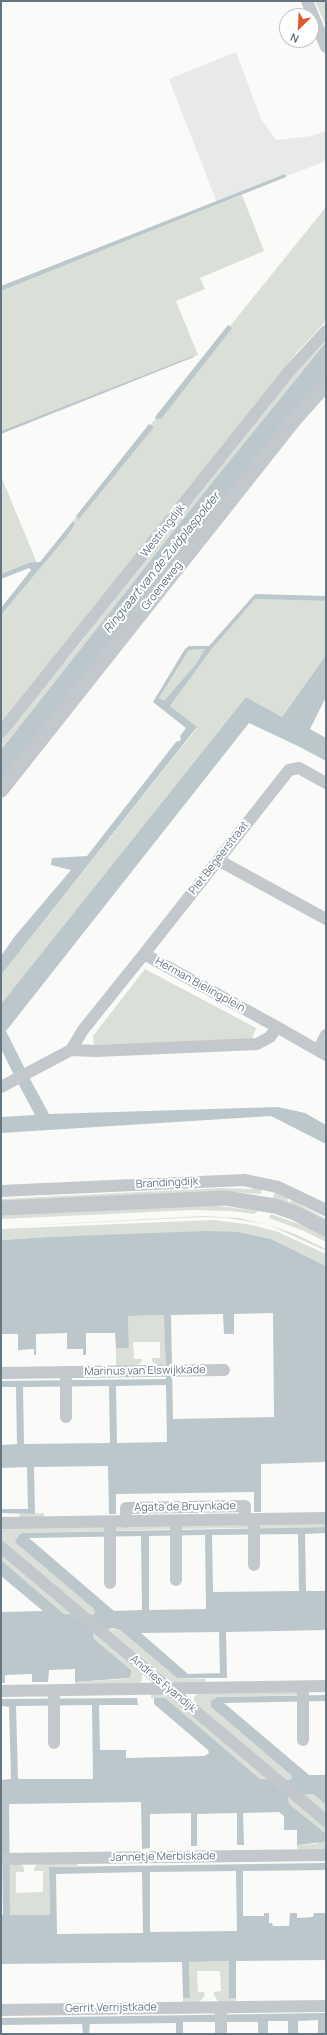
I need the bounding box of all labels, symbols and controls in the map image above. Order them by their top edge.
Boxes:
north arrow [279,8,319,48]
text: N [288,30,301,47]
water label: Ringvaart van de Zuidplaspolder [101,490,223,636]
street label: Westringdijk [138,502,188,560]
street label: Groeneweg [139,559,185,613]
street label: Piet Begeerstraat [186,819,252,897]
street label: Herman Bielingplein [153,955,247,1015]
street label: Brandingdijk [135,1175,199,1191]
street label: Marinus van Elswijkkade [84,1363,206,1379]
street label: Agata de Bruynkade [134,1500,236,1514]
street label: Andries Fyandijk [127,1653,199,1715]
street label: Jannetje Merbiskade [110,1849,216,1865]
street label: Gerrit Verrijstkade [65,2001,157,2015]

